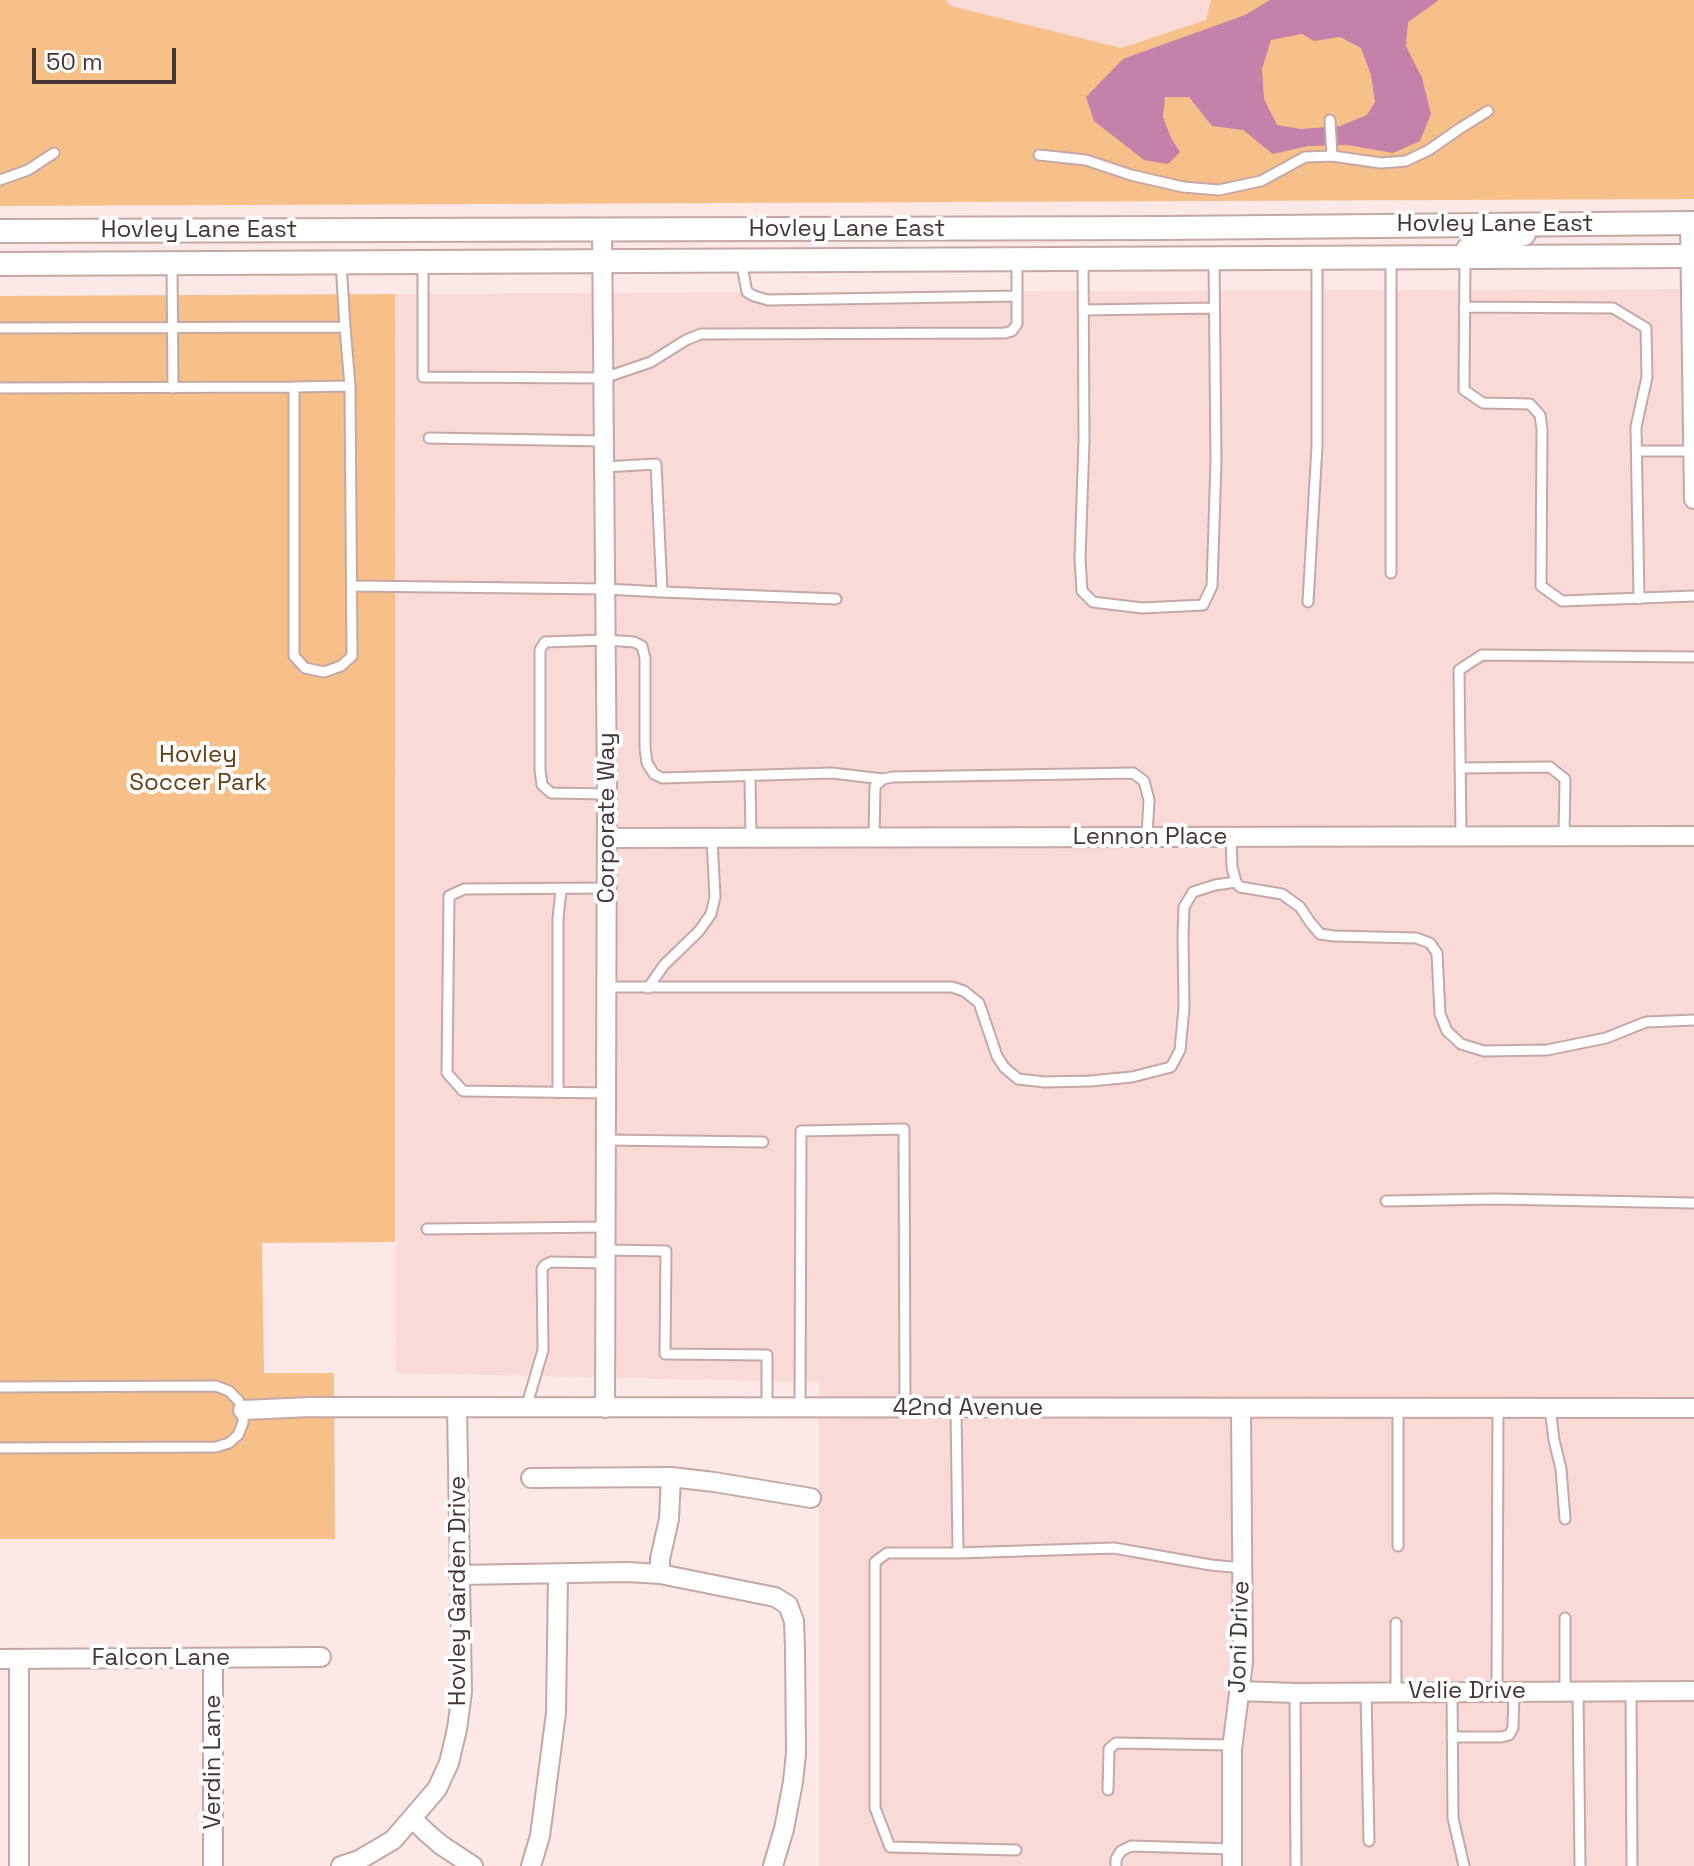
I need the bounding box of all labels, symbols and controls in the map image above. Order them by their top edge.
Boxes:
scale bar [36,32,180,82]
text: 50 m [46,46,103,77]
street label: Hovley Lane East [1397,210,1593,238]
street label: Hovley Lane East [749,215,945,243]
street label: Hovley Lane East [101,216,297,244]
street label: Corporate Way [593,732,621,904]
park label: Hovley Soccer Park [129,741,267,797]
street label: Lennon Place [1073,823,1227,851]
street label: 42nd Avenue [893,1394,1043,1422]
street label: Hovley Garden Drive [444,1476,472,1706]
street label: Joni Drive [1224,1580,1256,1694]
street label: Falcon Lane [92,1644,230,1672]
street label: Velie Drive [1408,1677,1526,1705]
street label: Verdin Lane [199,1695,227,1829]

